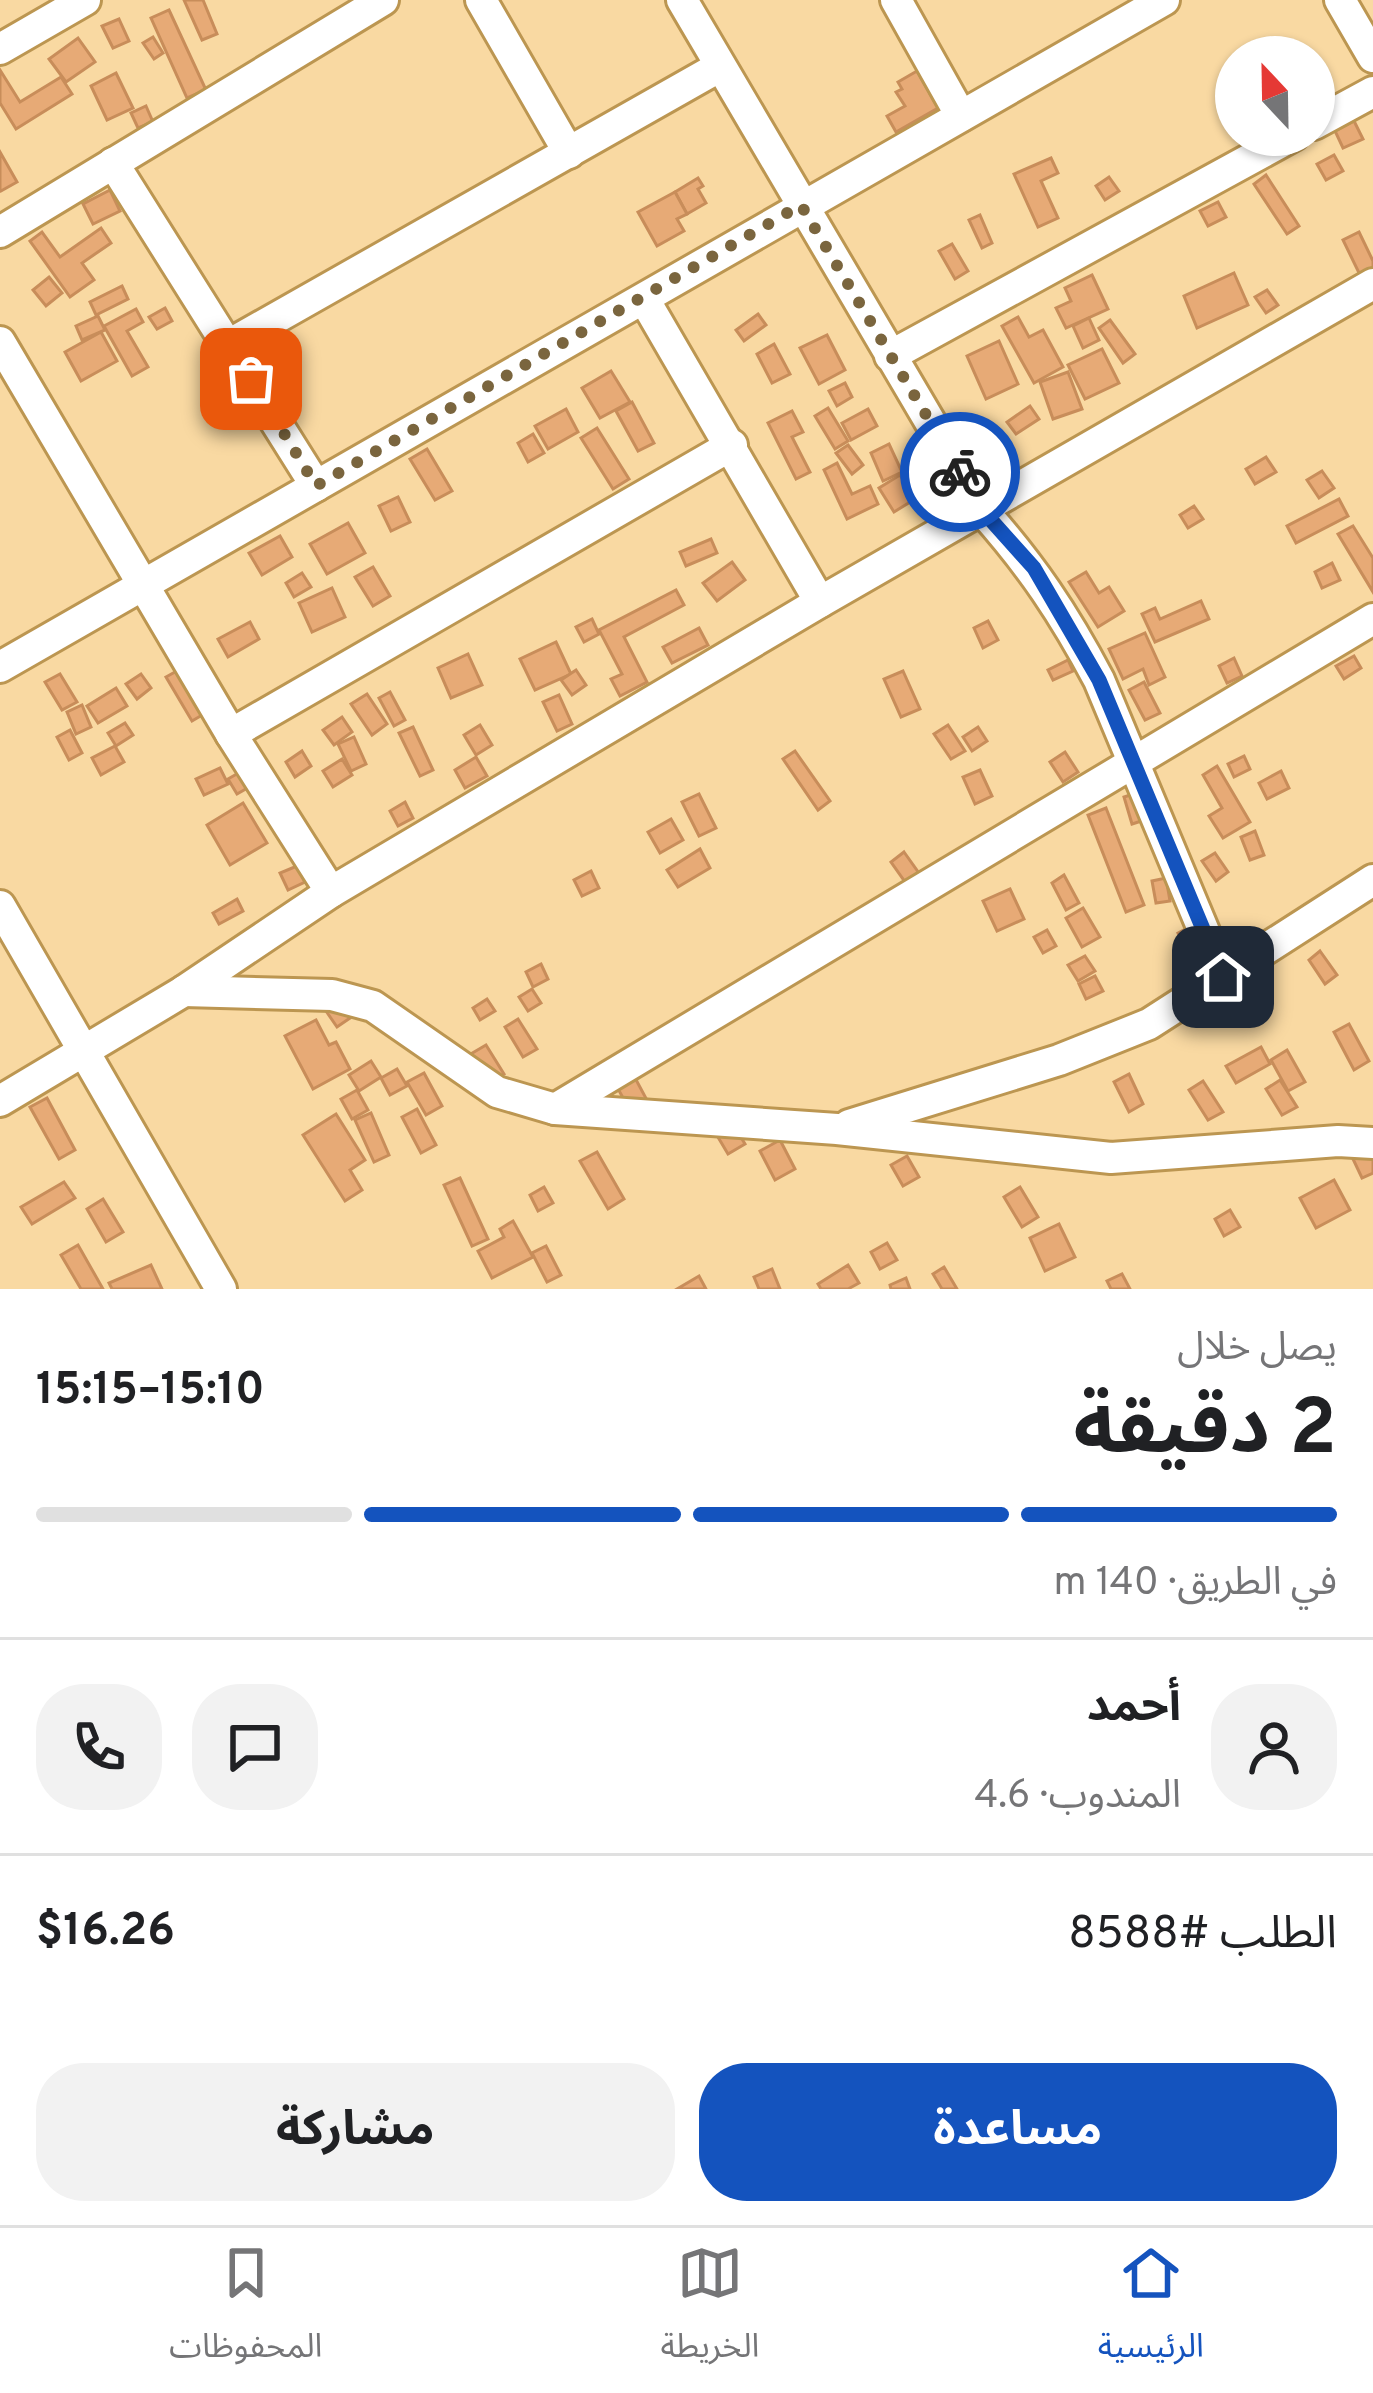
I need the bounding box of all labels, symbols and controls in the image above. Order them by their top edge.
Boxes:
north arrow [1215,36,1335,156]
map controls [1215,36,1335,156]
pin [200,328,302,430]
icon: bag [218,346,284,412]
courier [900,412,1020,532]
icon: bike [927,439,993,505]
pin [1172,926,1274,1028]
icon: home [1190,944,1256,1010]
text: يصل خلال [1177,1325,1337,1374]
text: 15:10–15:15 [36,1363,265,1420]
text: 2 دقيقة [1074,1383,1337,1482]
text: في الطريق · 140 m [1054,1560,1337,1609]
text: أحمد [1087,1680,1181,1737]
button: phone [36,1684,162,1810]
button: chat [192,1684,318,1810]
button: person [1211,1684,1337,1810]
text: المندوب · 4.6 [974,1773,1181,1822]
text: $16.26 [36,1904,175,1961]
text: الطلب #8588 [1068,1907,1337,1964]
button: مشاركة [36,2063,675,2201]
button: مساعدة [699,2063,1337,2201]
tab: المحفوظات [169,2240,322,2381]
tab: الخريطة [661,2240,759,2381]
tab: الرئيسية [1098,2240,1204,2381]

